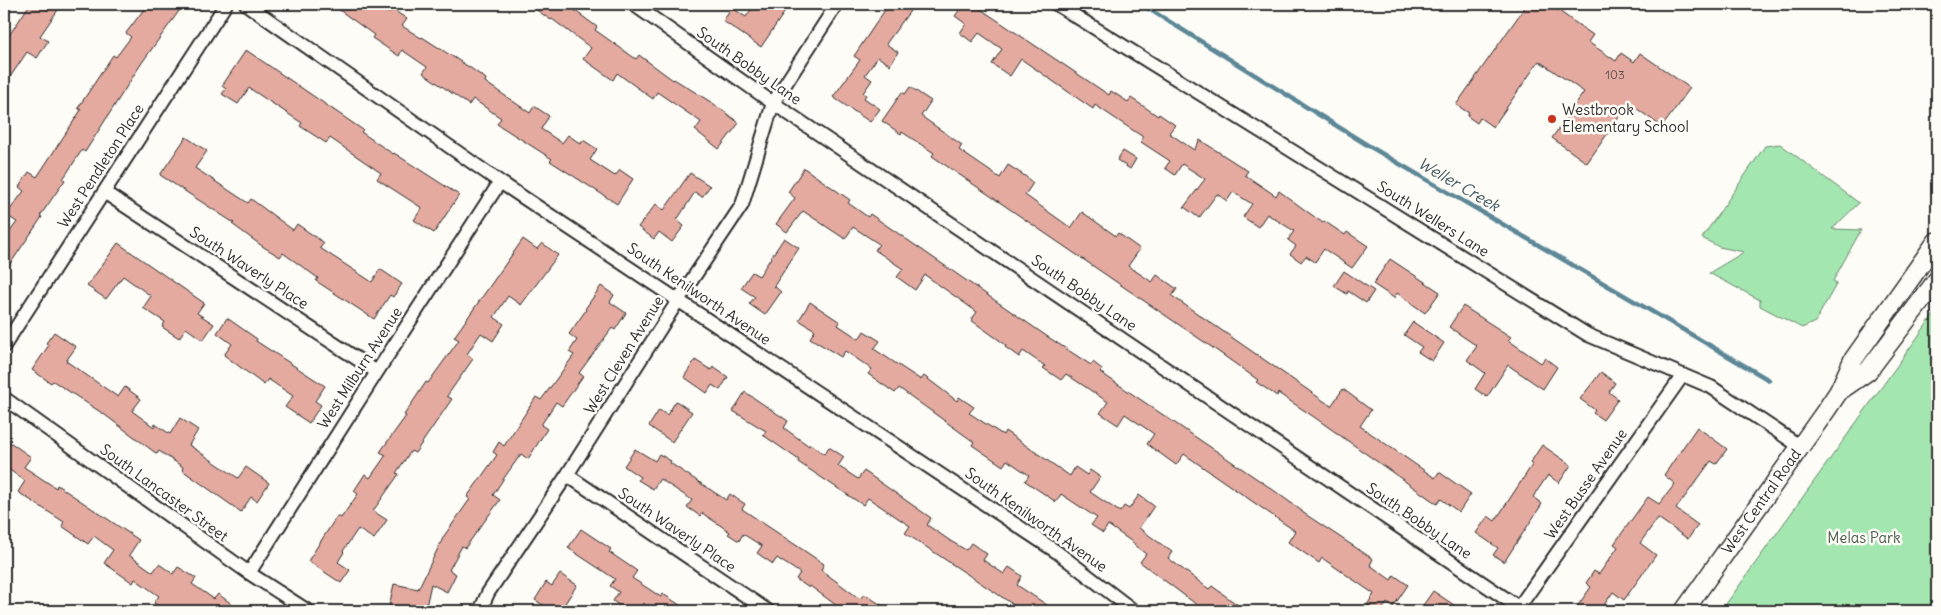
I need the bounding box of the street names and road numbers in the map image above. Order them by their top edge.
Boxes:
street label: South Bobby Lane [693,23,805,109]
street label: West Pendleton Place [53,100,148,231]
street label: South Wellers Lane [1374,176,1493,261]
street label: South Waverly Place [186,222,312,313]
street label: South Kenilworth Avenue [624,238,775,349]
street label: South Bobby Lane [1028,250,1141,335]
street label: West Cleven Avenue [580,292,668,417]
street label: West Milburn Avenue [313,303,406,432]
street label: West Busse Avenue [1540,425,1631,543]
street label: South Lancaster Street [97,440,232,545]
street label: West Central Road [1717,445,1805,558]
street label: South Kenilworth Avenue [962,463,1111,576]
street label: South Bobby Lane [1363,478,1476,563]
street label: South Waverly Place [615,483,740,576]

